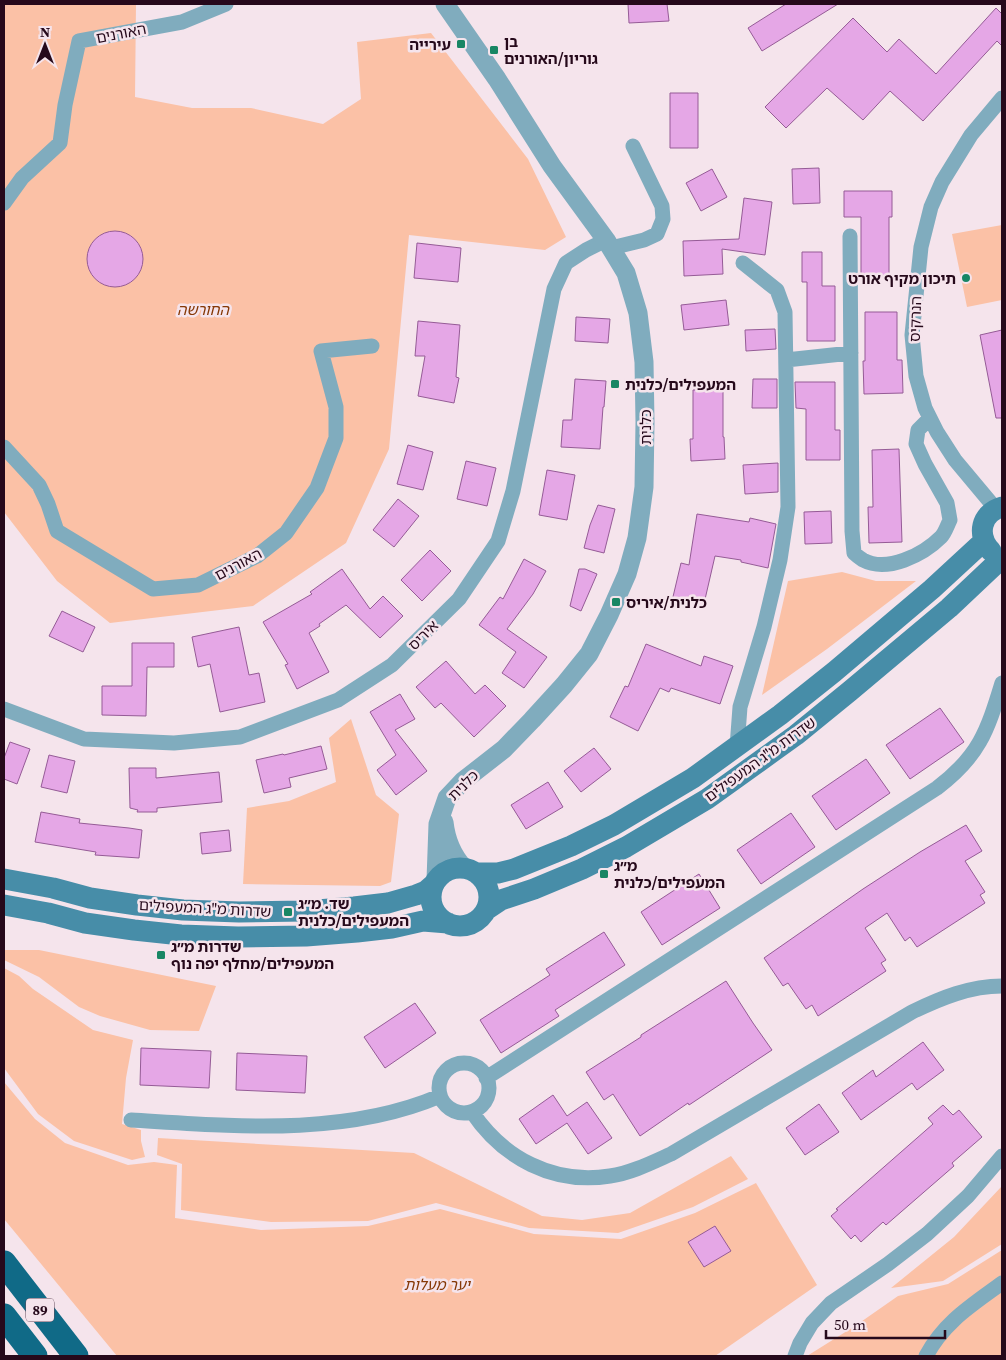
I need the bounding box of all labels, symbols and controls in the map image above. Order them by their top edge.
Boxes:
street label: האורנים [94,18,148,48]
north arrow [20,20,70,70]
text: N [40,22,50,42]
place label: בן גוריון/האורנים [504,31,598,69]
place label: עירייה [409,34,451,55]
marker: עירייה [455,38,467,50]
marker: בן גוריון/האורנים [488,44,500,56]
place label: תיכון מקיף אורט [848,268,956,289]
marker: תיכון מקיף אורט [960,272,972,284]
street label: הנרקיס [904,295,926,343]
park label: החורשה [177,299,231,320]
place label: המעפילים/כלנית [625,374,736,395]
marker: המעפילים/כלנית [609,378,621,390]
street label: כלנית [635,409,656,445]
street label: האורנים [211,543,265,585]
place label: כלנית/איריס [626,592,707,613]
marker: כלנית/איריס [610,596,622,608]
street label: איריס [403,615,443,655]
street label: שדרות מ"ג המעפילים [700,712,820,806]
street label: כלנית [443,765,483,805]
place label: מ״ג המעפילים/כלנית [614,855,725,893]
marker: מ״ג המעפילים/כלנית [598,868,610,880]
place label: שד. מ״ג המעפילים/כלנית [298,893,409,931]
street label: שדרות מ"ג המעפילים [138,894,272,922]
marker: שד. מ״ג המעפילים/כלנית [282,906,294,918]
place label: שדרות מ״ג המעפילים/מחלף יפה נוף [171,936,334,974]
marker: שדרות מ״ג המעפילים/מחלף יפה נוף [155,949,167,961]
park label: יער מעלות [404,1274,472,1295]
road number: 89 [26,1298,54,1322]
scale bar [826,1308,945,1340]
text: 50 m [834,1314,866,1335]

